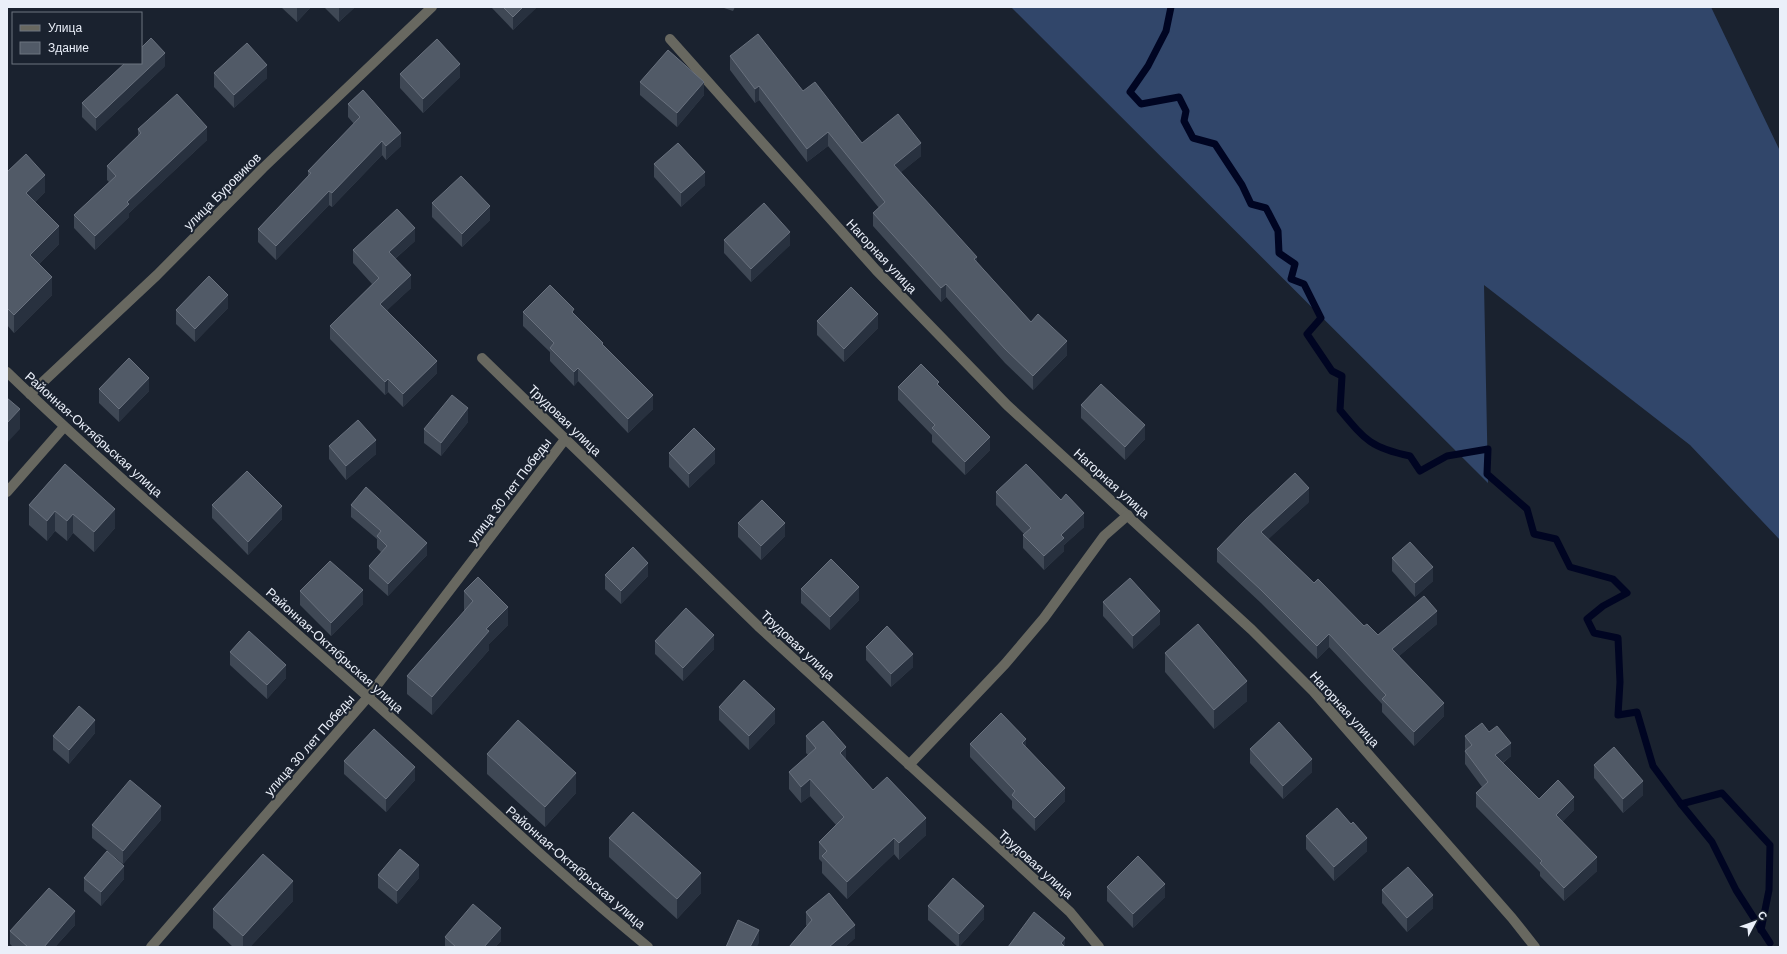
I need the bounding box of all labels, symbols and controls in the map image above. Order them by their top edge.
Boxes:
legend [12,12,142,64]
text: Улица [48,21,82,35]
text: Здание [48,41,89,55]
street label: улица Буровиков [181,150,264,233]
street label: Нагорная улица [843,216,920,297]
street label: Районная-Октябрьская улица [22,369,166,500]
street label: Трудовая улица [525,382,605,459]
street label: улица 30 лет Победы [465,435,554,547]
street label: Нагорная улица [1071,446,1153,522]
street label: Районная-Октябрьская улица [263,585,407,716]
street label: Трудовая улица [758,607,838,684]
street label: Нагорная улица [1307,669,1383,751]
street label: улица 30 лет Победы [261,692,357,799]
street label: Районная-Октябрьская улица [503,803,649,932]
street label: Трудовая улица [995,827,1077,902]
north arrow [1735,902,1775,942]
text: С [1755,909,1770,922]

